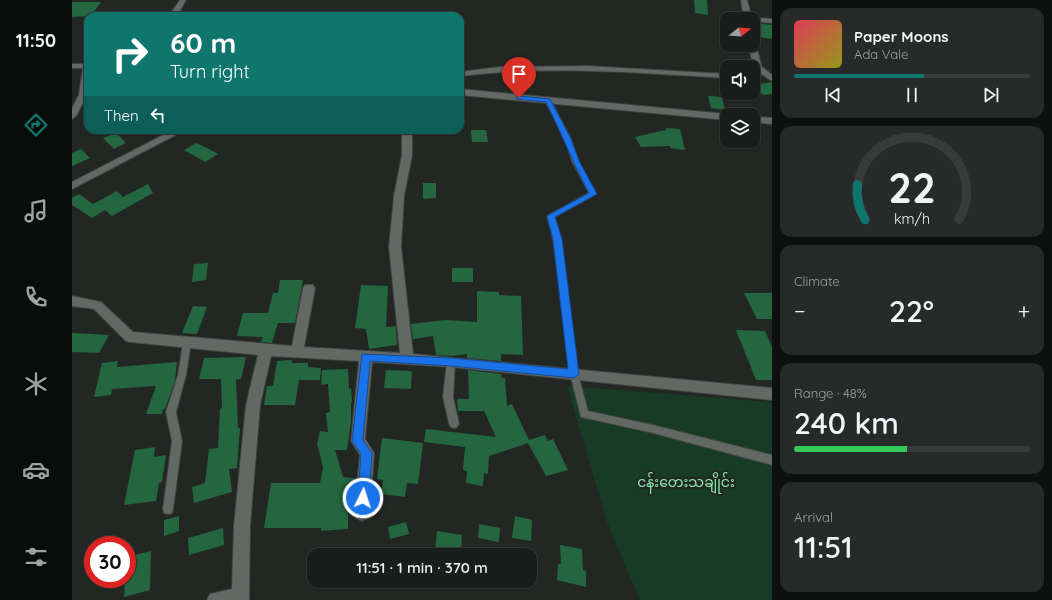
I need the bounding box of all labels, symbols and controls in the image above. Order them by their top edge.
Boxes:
north arrow [720,12,760,52]
map controls [720,12,760,148]
text: 60 m [170,25,236,60]
text: Paper Moons [854,27,949,46]
icon: right [104,28,156,80]
text: 11:50 [16,29,56,52]
text: Ada Vale [854,46,908,62]
pin [502,57,536,98]
text: Turn right [170,60,250,83]
button: sound [720,60,760,100]
icon: arrive [508,63,530,85]
icon: previous [822,84,844,106]
icon: pause [901,84,923,106]
icon: next [980,84,1002,106]
icon: left [147,104,169,126]
text: Then [104,106,139,125]
button: layers [720,108,760,148]
icon: directions [22,111,50,139]
text: 22 [888,160,936,212]
icon: music [22,197,50,225]
text: km/h [894,209,930,227]
text: Climate [794,273,840,289]
icon: phone [22,283,50,311]
text: 22° [889,292,934,330]
text: − [794,297,805,325]
text: + [1018,297,1030,325]
icon: climate [22,370,50,398]
text: Range · 48% [794,385,867,401]
text: 240 km [794,404,899,442]
icon: car [22,456,50,484]
park label: ငန်းတေးသချိုင်း [637,472,735,494]
position arrow [342,477,384,519]
text: Arrival [794,509,833,525]
text: 11:51 [794,528,853,566]
speed limit sign: 30 [84,536,136,588]
icon: filters [22,543,50,571]
text: 11:51 · 1 min · 370 m [356,558,488,577]

